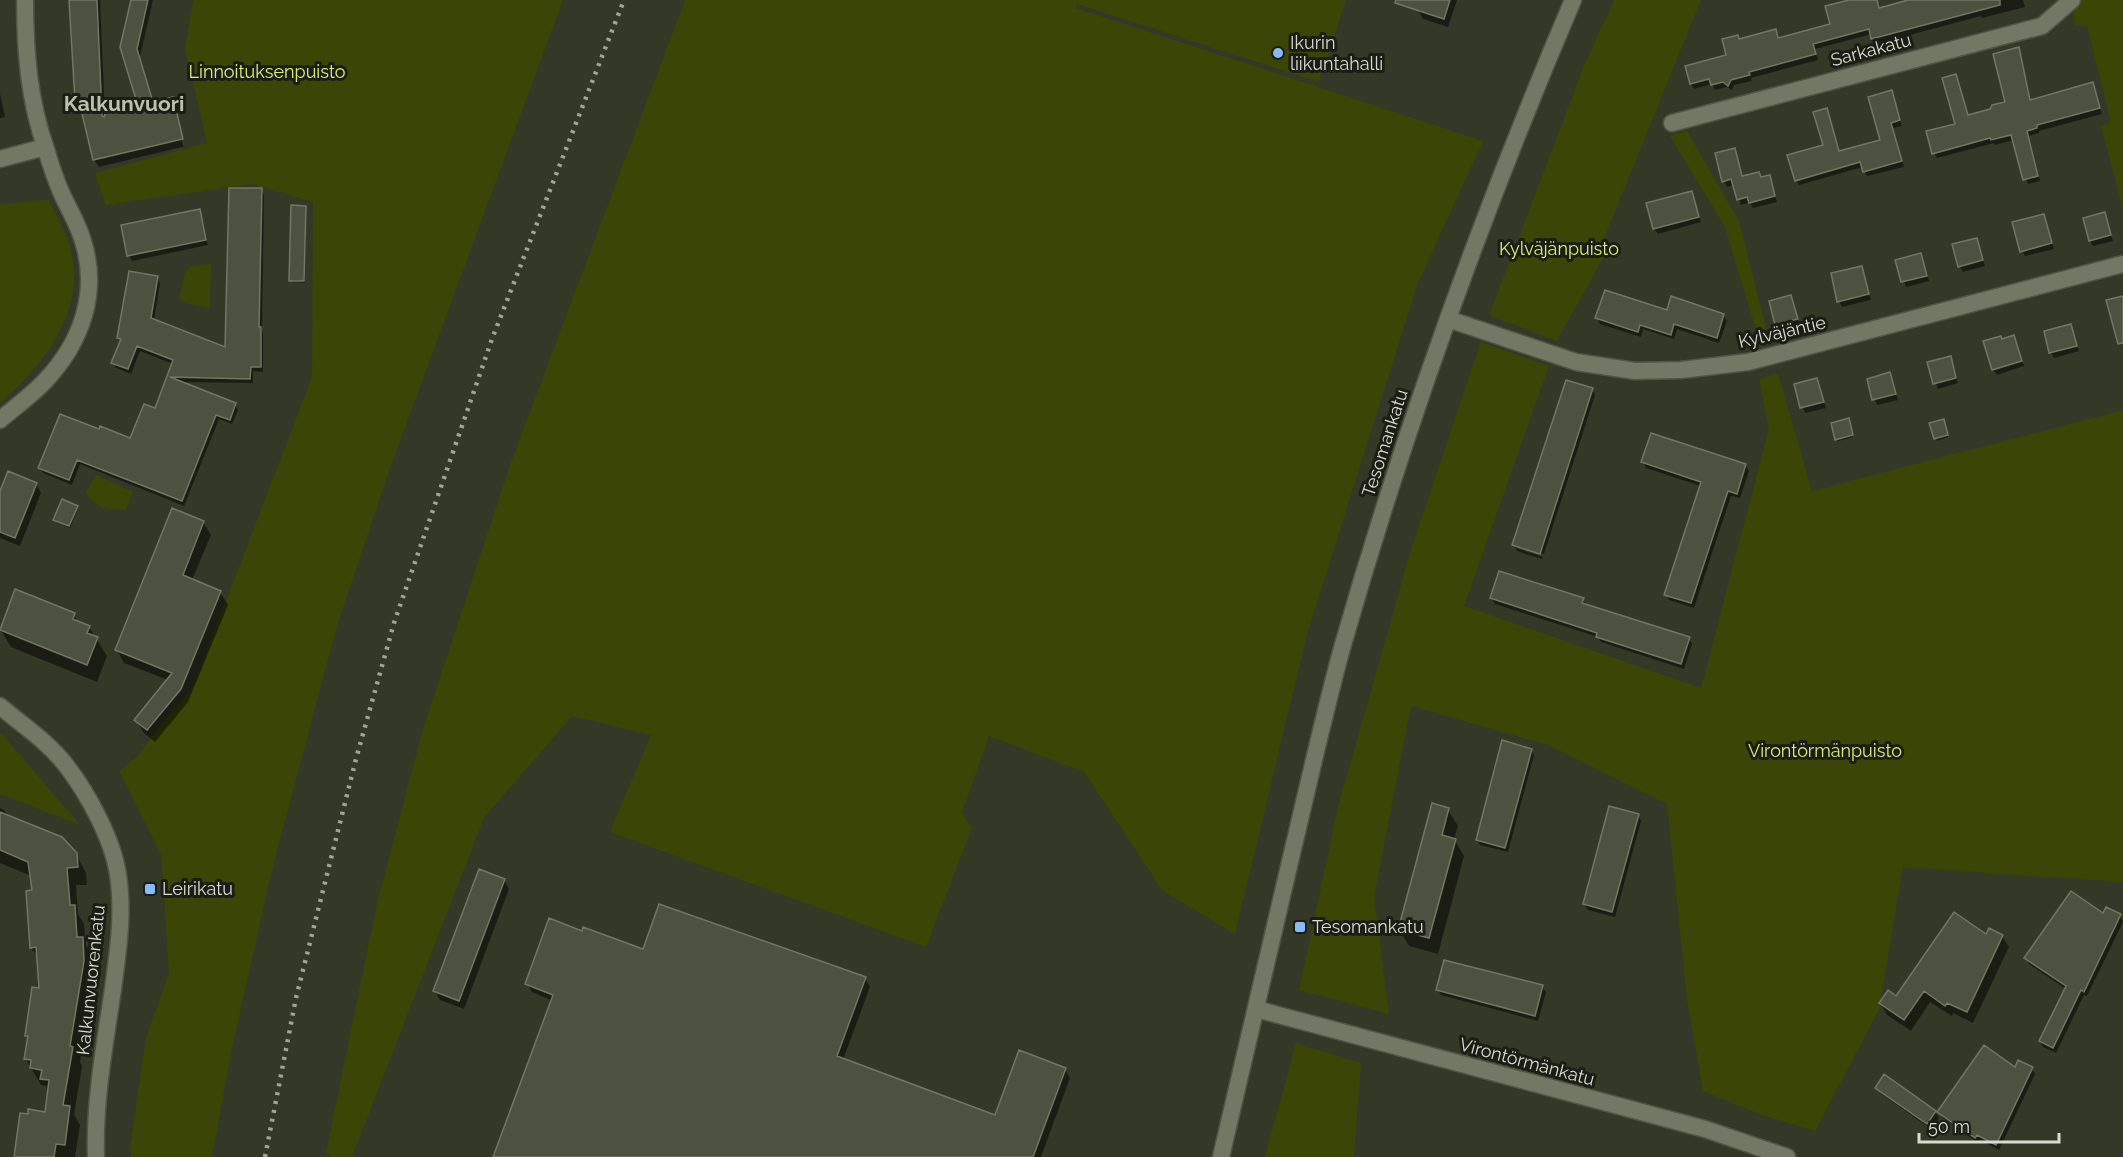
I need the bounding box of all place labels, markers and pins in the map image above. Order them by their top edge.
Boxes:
place label: Ikurin liikuntahalli [1290,32,1383,74]
marker: Ikurin liikuntahalli [1271,46,1285,60]
place label: Leirikatu [162,878,233,899]
marker: Leirikatu [143,882,157,896]
place label: Tesomankatu [1312,916,1424,937]
marker: Tesomankatu [1293,920,1307,934]

